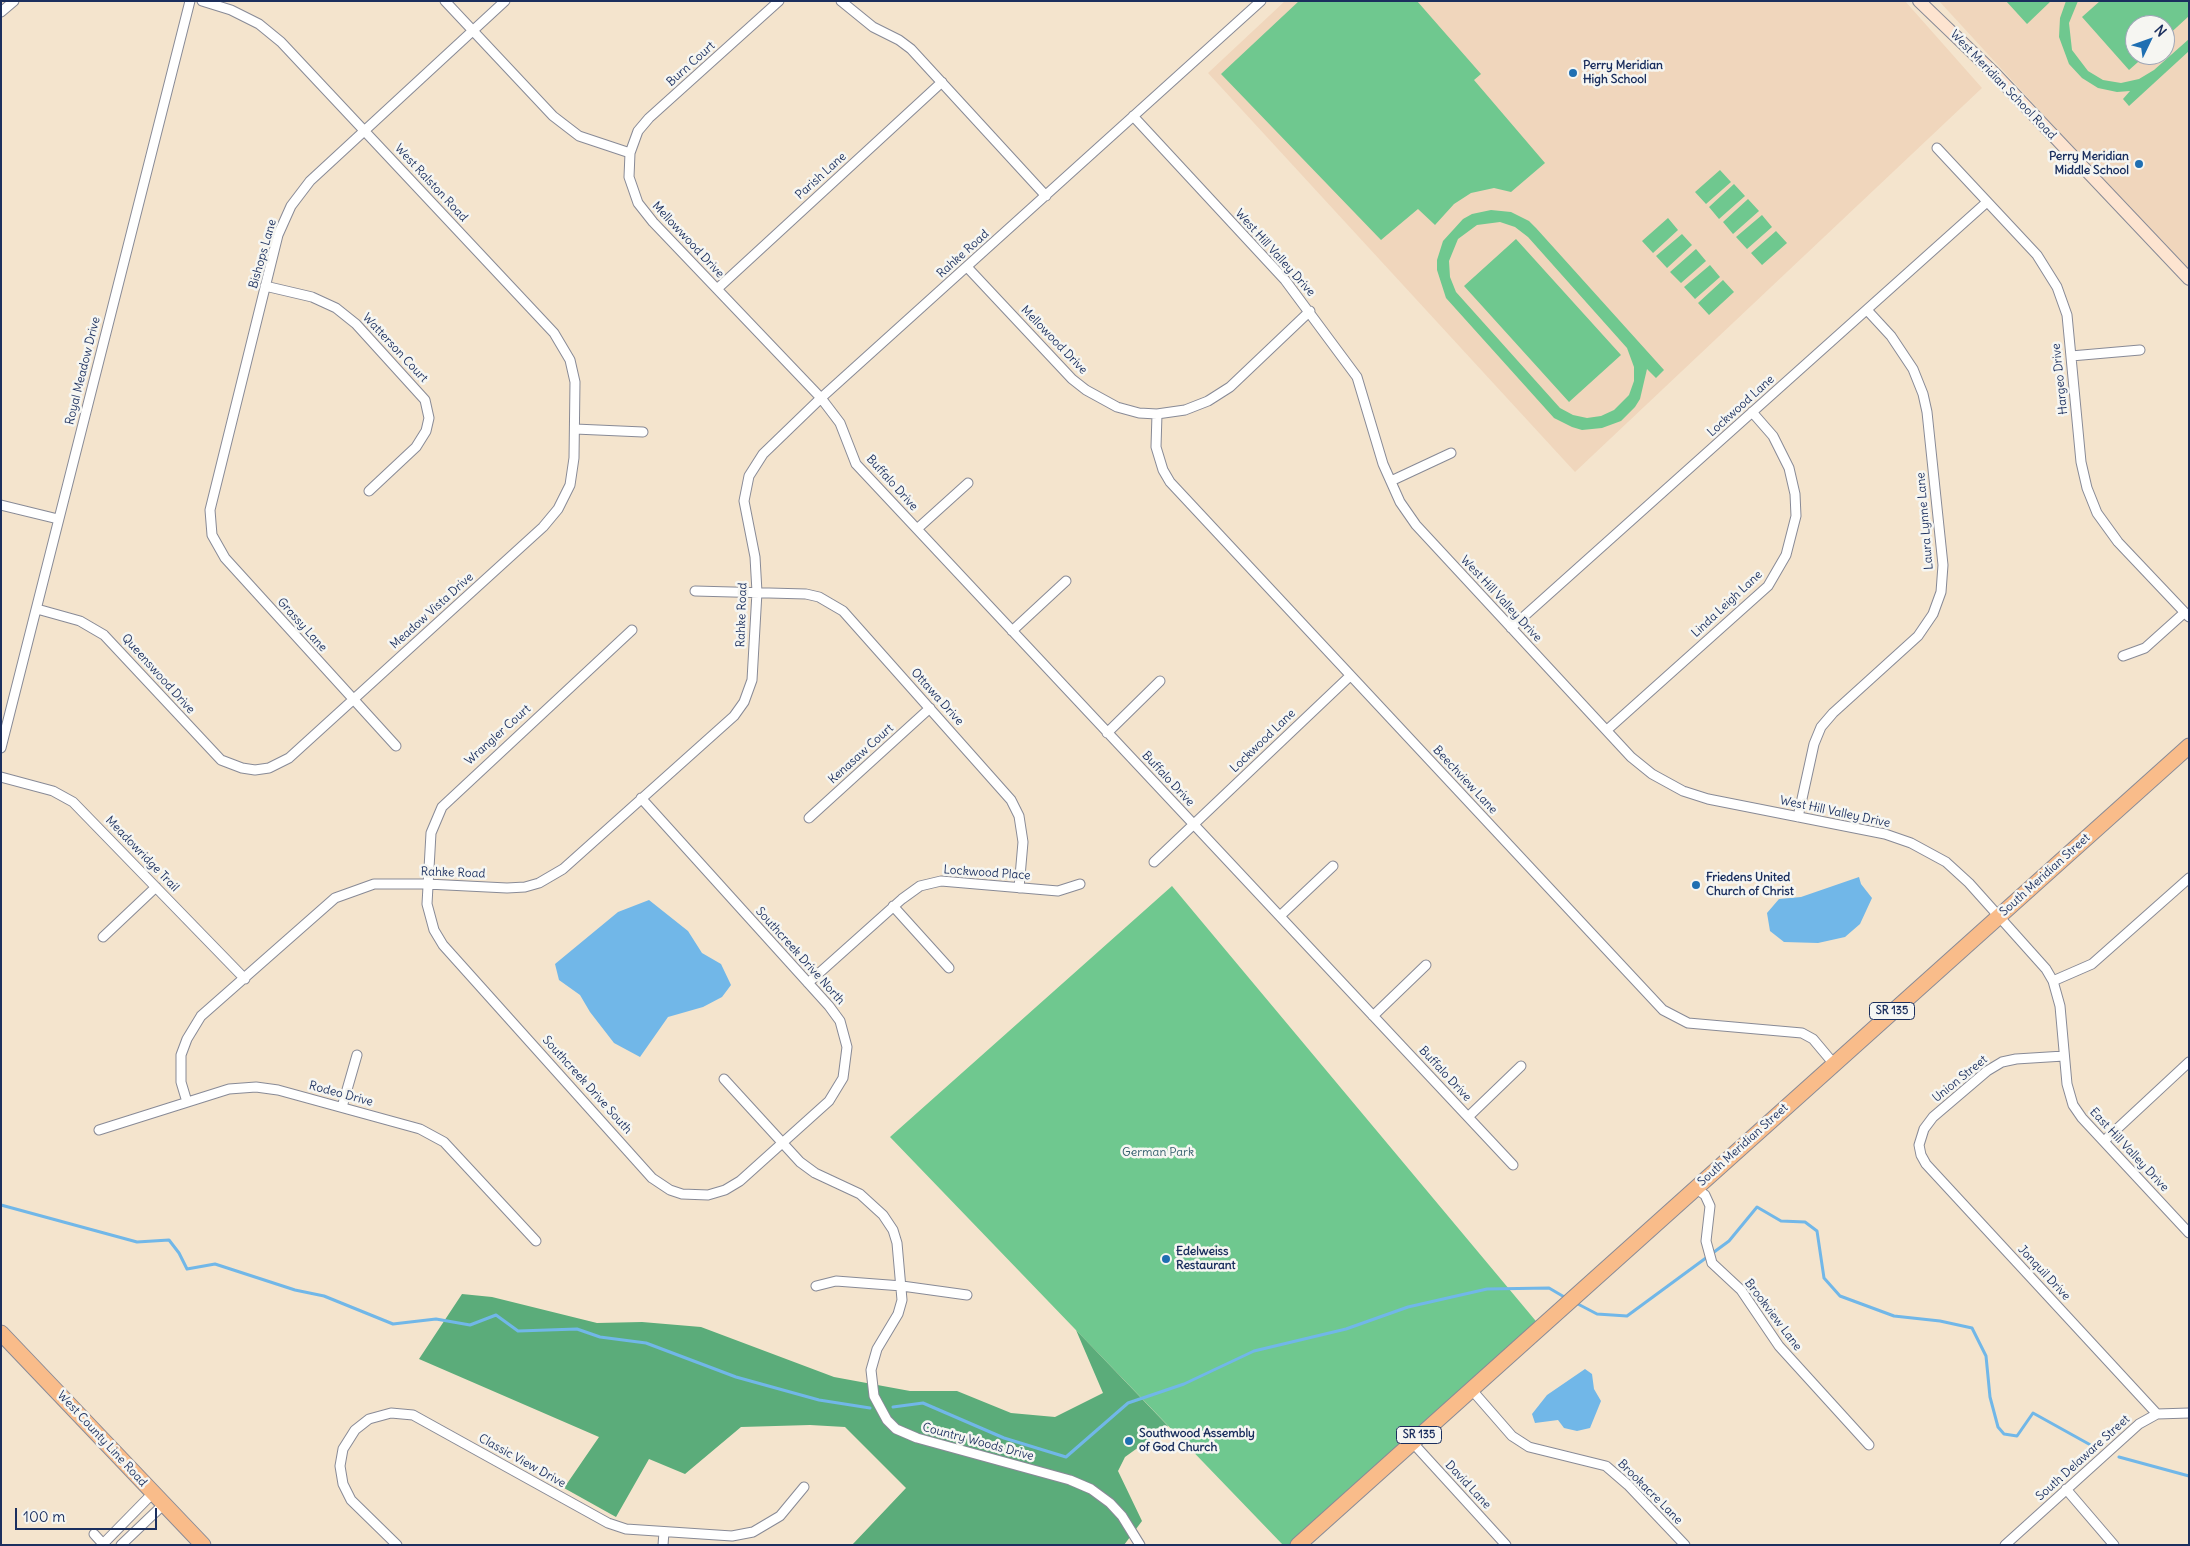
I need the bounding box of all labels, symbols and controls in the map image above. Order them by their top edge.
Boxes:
north arrow [2125,15,2175,65]
text: N [2150,21,2170,40]
street label: West Meridian School Road [1947,27,2059,143]
street label: Burn Court [664,39,718,89]
place label: Perry Meridian High School [1583,59,1663,87]
marker: Perry Meridian High School [1567,67,1579,79]
street label: West Ralston Road [391,141,471,225]
street label: Parish Lane [793,149,849,203]
place label: Perry Meridian Middle School [2049,150,2129,178]
marker: Perry Meridian Middle School [2133,158,2145,170]
street label: Mellowwood Drive [649,199,727,281]
street label: West Hill Valley Drive [1232,206,1318,300]
street label: Bishops Lane [246,218,280,290]
street label: Rahke Road [934,227,992,281]
street label: Mellowood Drive [1018,303,1090,377]
street label: Watterson Court [359,310,431,386]
street label: Royal Meadow Drive [63,315,103,427]
street label: Hargeo Drive [2049,343,2071,415]
street label: Lockwood Lane [1705,372,1777,440]
street label: Buffalo Drive [863,452,921,514]
street label: Laura Lynne Lane [1914,472,1936,570]
street label: West Hill Valley Drive [1457,553,1545,645]
street label: Linda Leigh Lane [1689,568,1765,640]
street label: Meadow Vista Drive [388,570,476,652]
street label: Rahke Road [734,582,750,648]
street label: Grassy Lane [274,595,330,655]
street label: Queenswood Drive [118,631,198,717]
street label: Ottawa Drive [908,666,966,728]
street label: Wrangler Court [462,702,534,768]
street label: Lockwood Lane [1227,706,1299,776]
street label: Kenasaw Court [826,721,896,787]
street label: Beechview Lane [1430,743,1500,817]
street label: Buffalo Drive [1139,748,1197,810]
street label: West Hill Valley Drive [1778,793,1892,831]
street label: Meadowridge Trail [102,813,182,895]
street label: South Meridian Street [1997,831,2093,919]
street label: Lockwood Place [943,863,1031,883]
street label: Rahke Road [420,865,486,881]
place label: Friedens United Church of Christ [1706,871,1794,899]
marker: Friedens United Church of Christ [1690,879,1702,891]
street label: Southcreek Drive North [753,904,847,1008]
road number: SR 135 [1870,1002,1914,1019]
street label: Southcreek Drive South [539,1033,635,1137]
street label: Buffalo Drive [1416,1043,1474,1105]
street label: Union Street [1930,1053,1990,1105]
street label: Rodeo Drive [307,1079,375,1109]
street label: South Meridian Street [1695,1101,1791,1189]
street label: East Hill Valley Drive [2086,1105,2172,1195]
park label: German Park [1122,1146,1194,1160]
street label: Jonquil Drive [2015,1242,2073,1304]
place label: Edelweiss Restaurant [1176,1245,1236,1273]
marker: Edelweiss Restaurant [1160,1253,1172,1265]
street label: Brookview Lane [1741,1276,1805,1354]
street label: West County Line Road [54,1388,150,1490]
street label: South Delaware Street [2033,1412,2133,1504]
street label: Country Woods Drive [921,1420,1035,1464]
road number: SR 135 [1396,1426,1442,1444]
place label: Southwood Assembly of God Church [1139,1427,1255,1455]
street label: Classic View Drive [476,1431,568,1491]
marker: Southwood Assembly of God Church [1123,1435,1135,1447]
street label: Brookacre Lane [1615,1457,1685,1527]
street label: David Lane [1442,1458,1494,1512]
scale bar [18,1498,160,1530]
text: 100 m [23,1507,65,1526]

